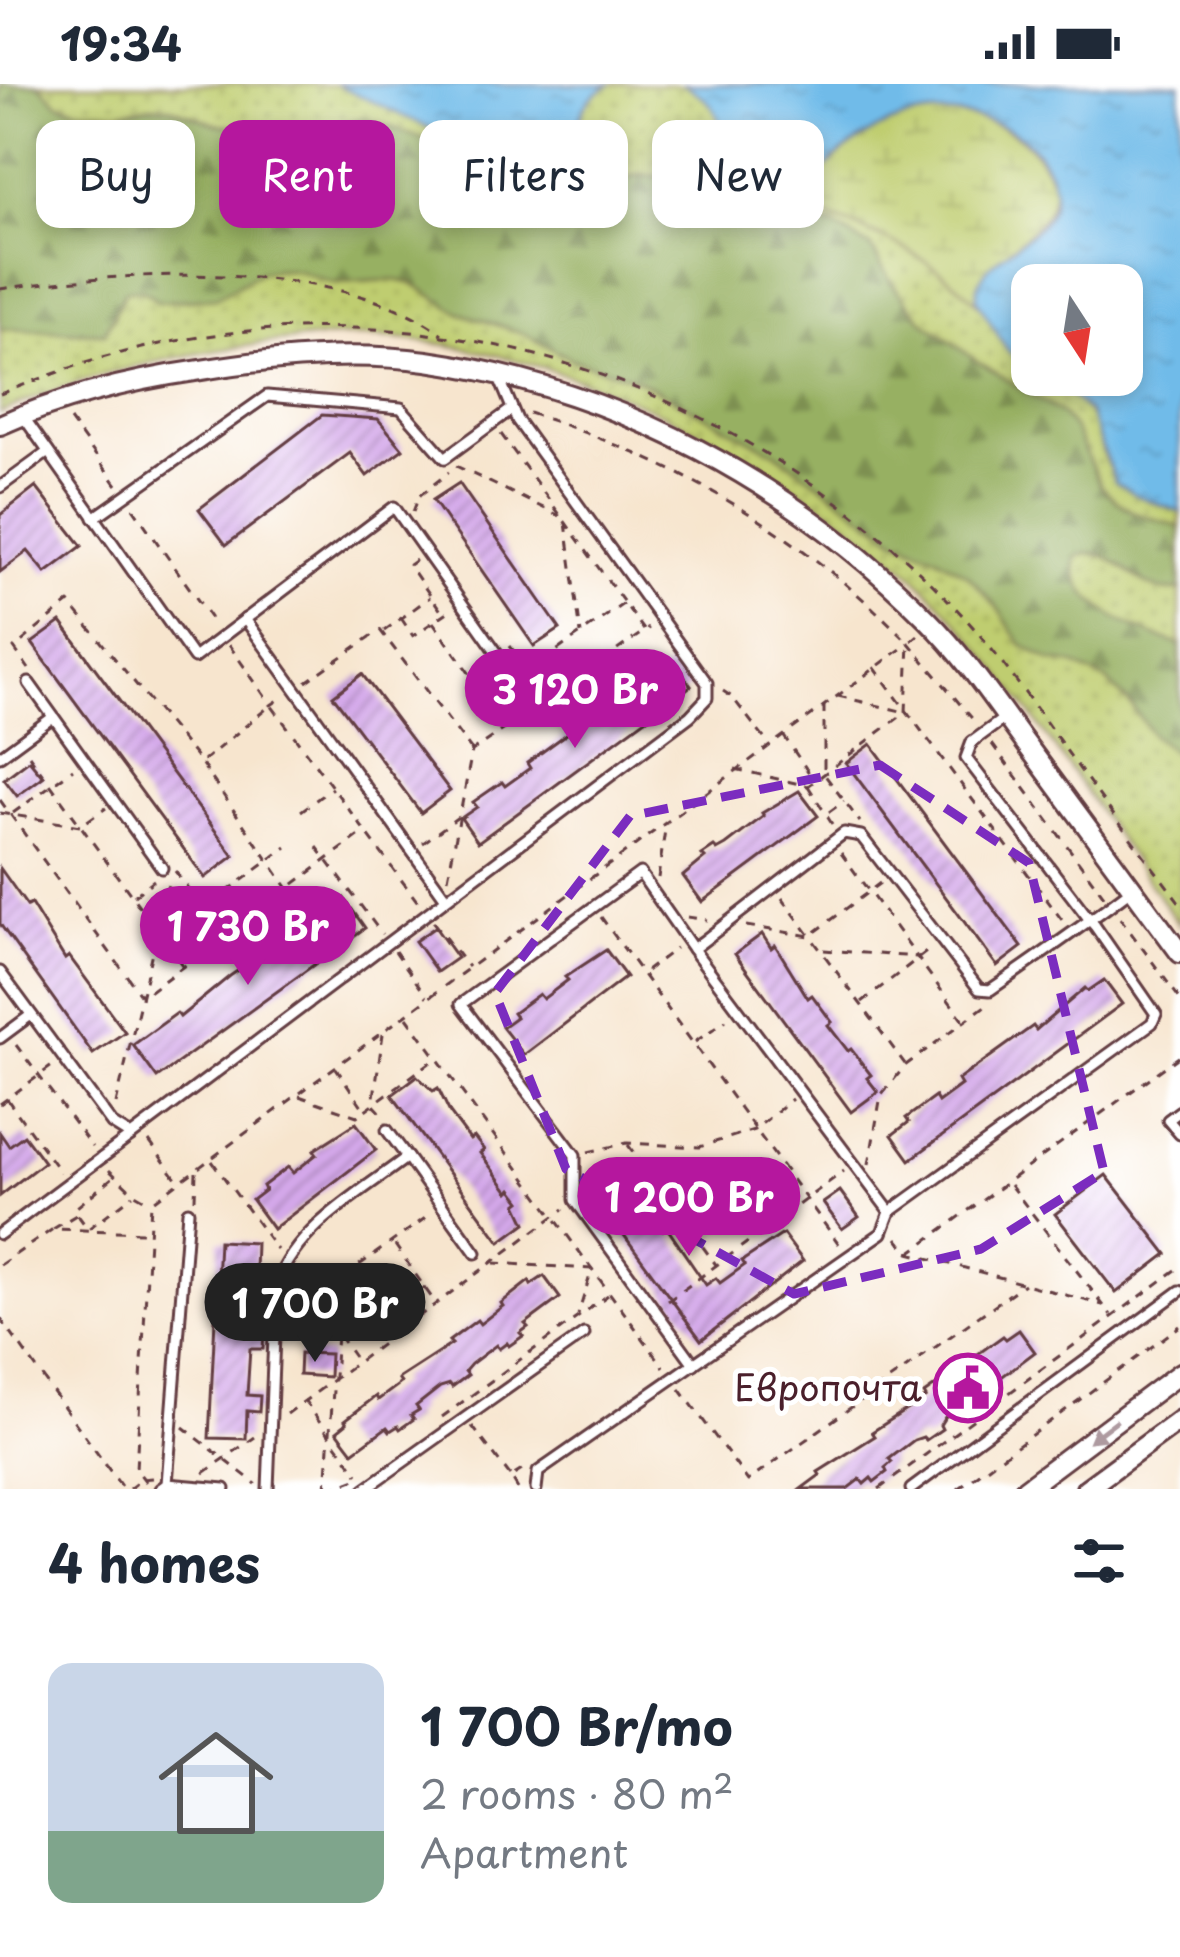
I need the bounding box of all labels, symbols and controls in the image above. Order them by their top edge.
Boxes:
text: 19:34 [60,8,182,76]
chip: Buy [36,120,195,228]
chip: Rent [219,120,395,228]
chip: Filters [419,120,628,228]
chip: New [652,120,824,228]
north arrow [1011,264,1143,396]
map controls [1011,264,1143,396]
pin: 3 120 Br [451,649,699,751]
text: 3 120 Br [492,658,658,717]
pin: 1 730 Br [124,886,372,988]
text: 1 730 Br [167,895,329,954]
pin: 1 200 Br [565,1157,813,1259]
text: 1 200 Br [604,1166,774,1225]
pin: 1 700 Br [191,1263,439,1365]
text: 1 700 Br [231,1272,399,1331]
public building icon: Европочта [933,1353,1003,1423]
place label: Европочта [734,1359,922,1413]
one-way arrow [1087,1419,1119,1443]
text: 4 homes [48,1523,260,1600]
icon: filters [1066,1528,1132,1594]
text: 1 700 Br/mo [420,1686,733,1763]
icon: home [144,1711,288,1855]
text: 2 rooms · 80 m² [420,1763,734,1822]
text: Apartment [420,1822,628,1881]

